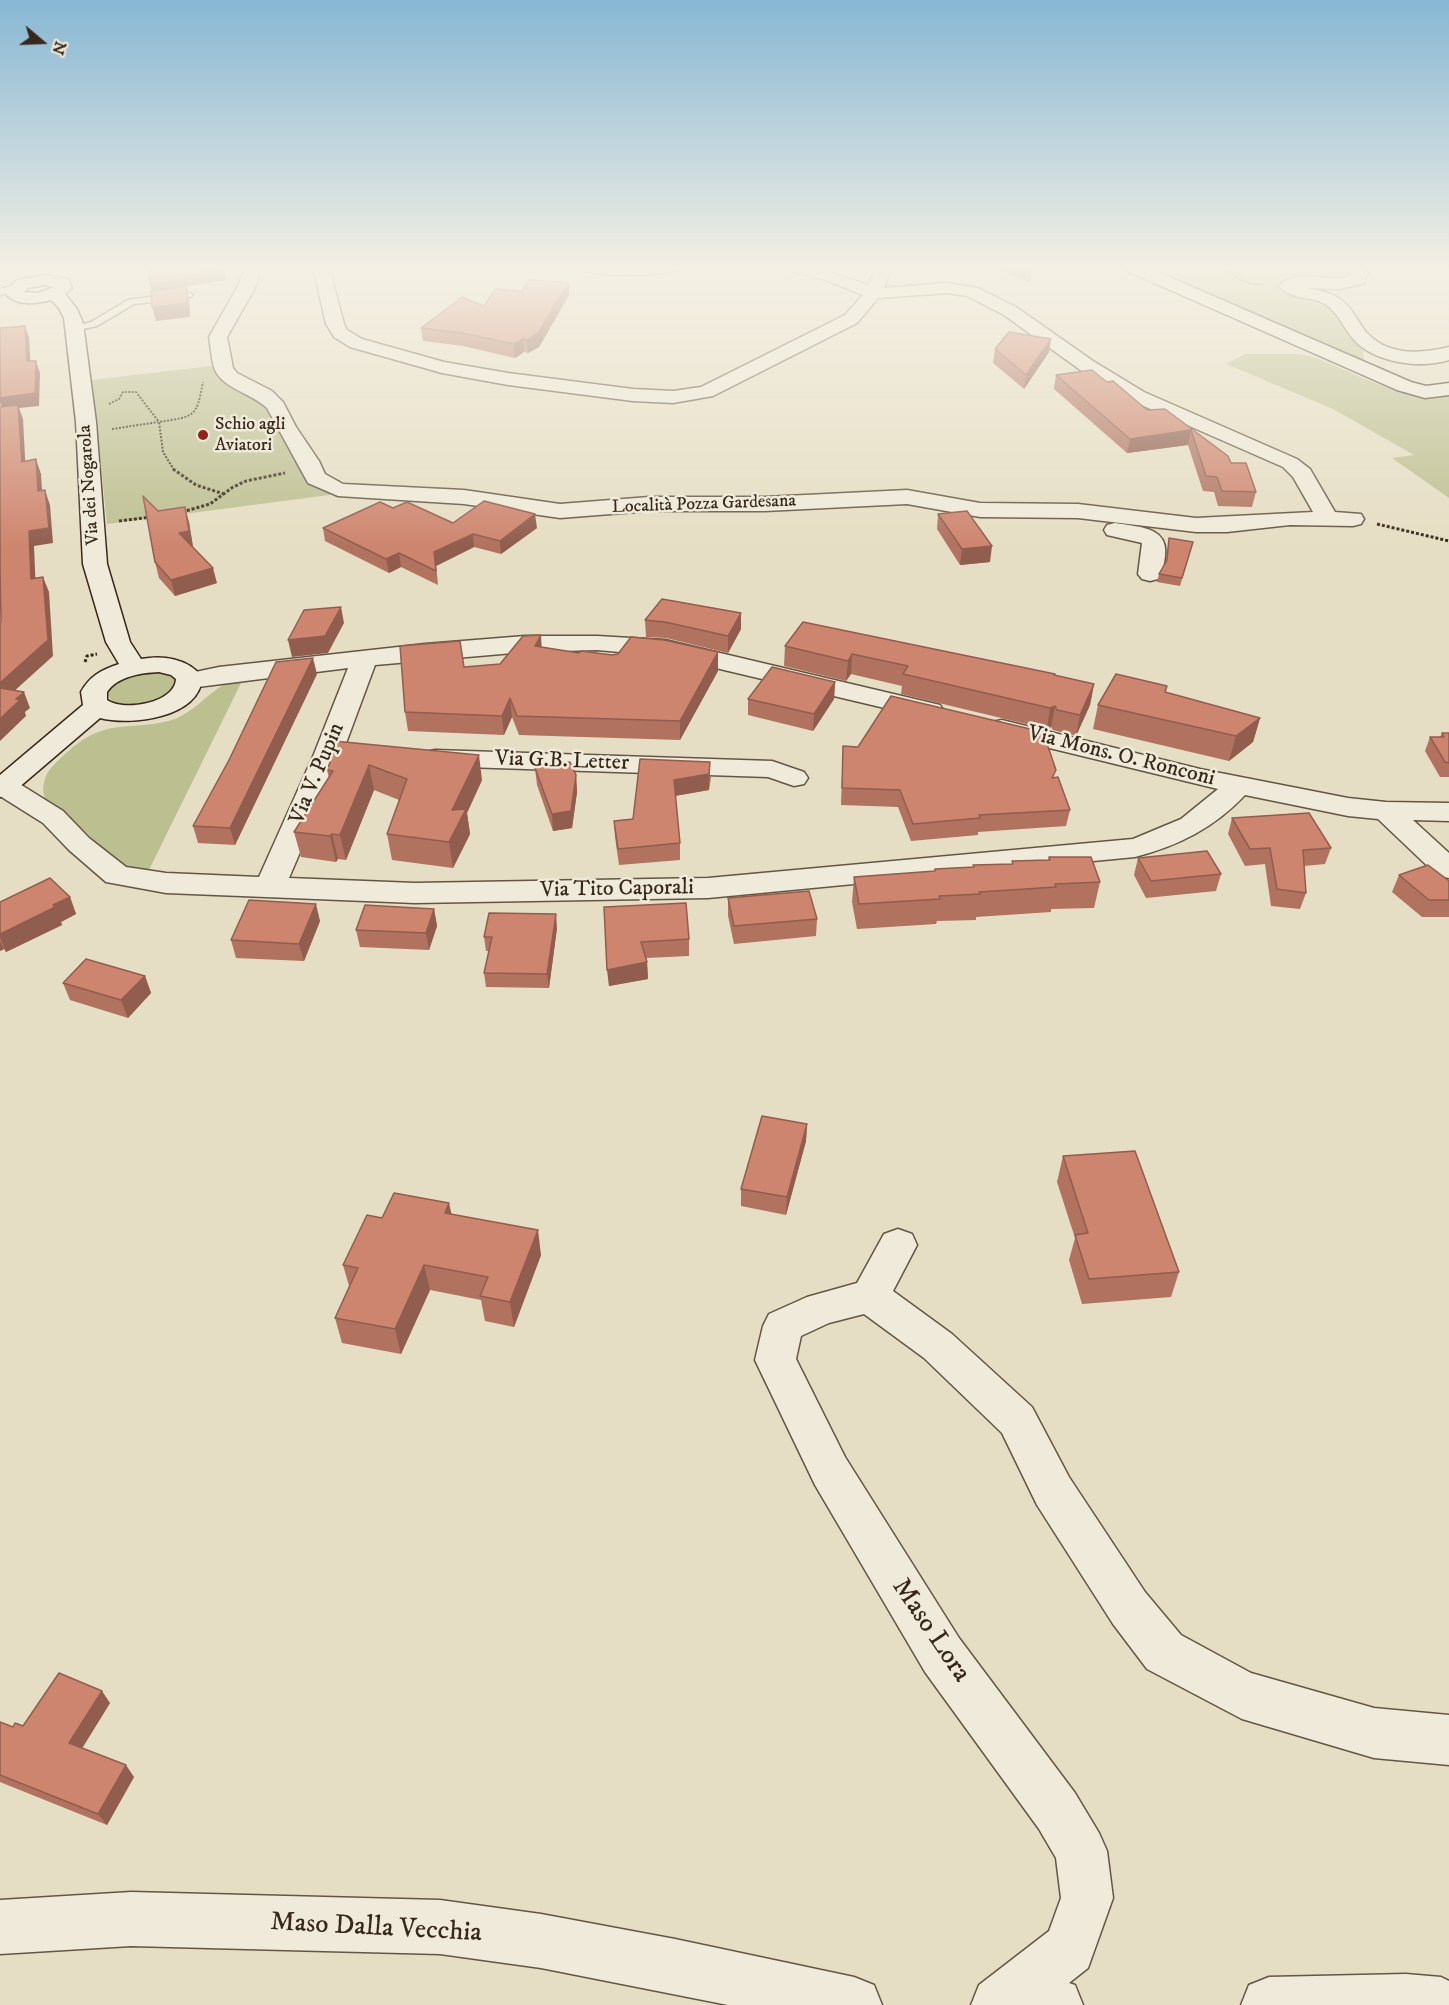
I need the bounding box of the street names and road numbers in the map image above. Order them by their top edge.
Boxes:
street label: Via dei Nogarola [75,424,105,546]
street label: Località Pozza Gardesana [611,491,797,519]
street label: Via V. Pupin [285,719,351,829]
street label: Via Mons. O. Ronconi [1025,721,1217,793]
street label: Via G.B. Letter [495,746,629,778]
street label: Via Tito Caporali [540,875,694,905]
street label: Maso Lora [884,1573,976,1689]
street label: Maso Dalla Vecchia [269,1907,483,1951]

